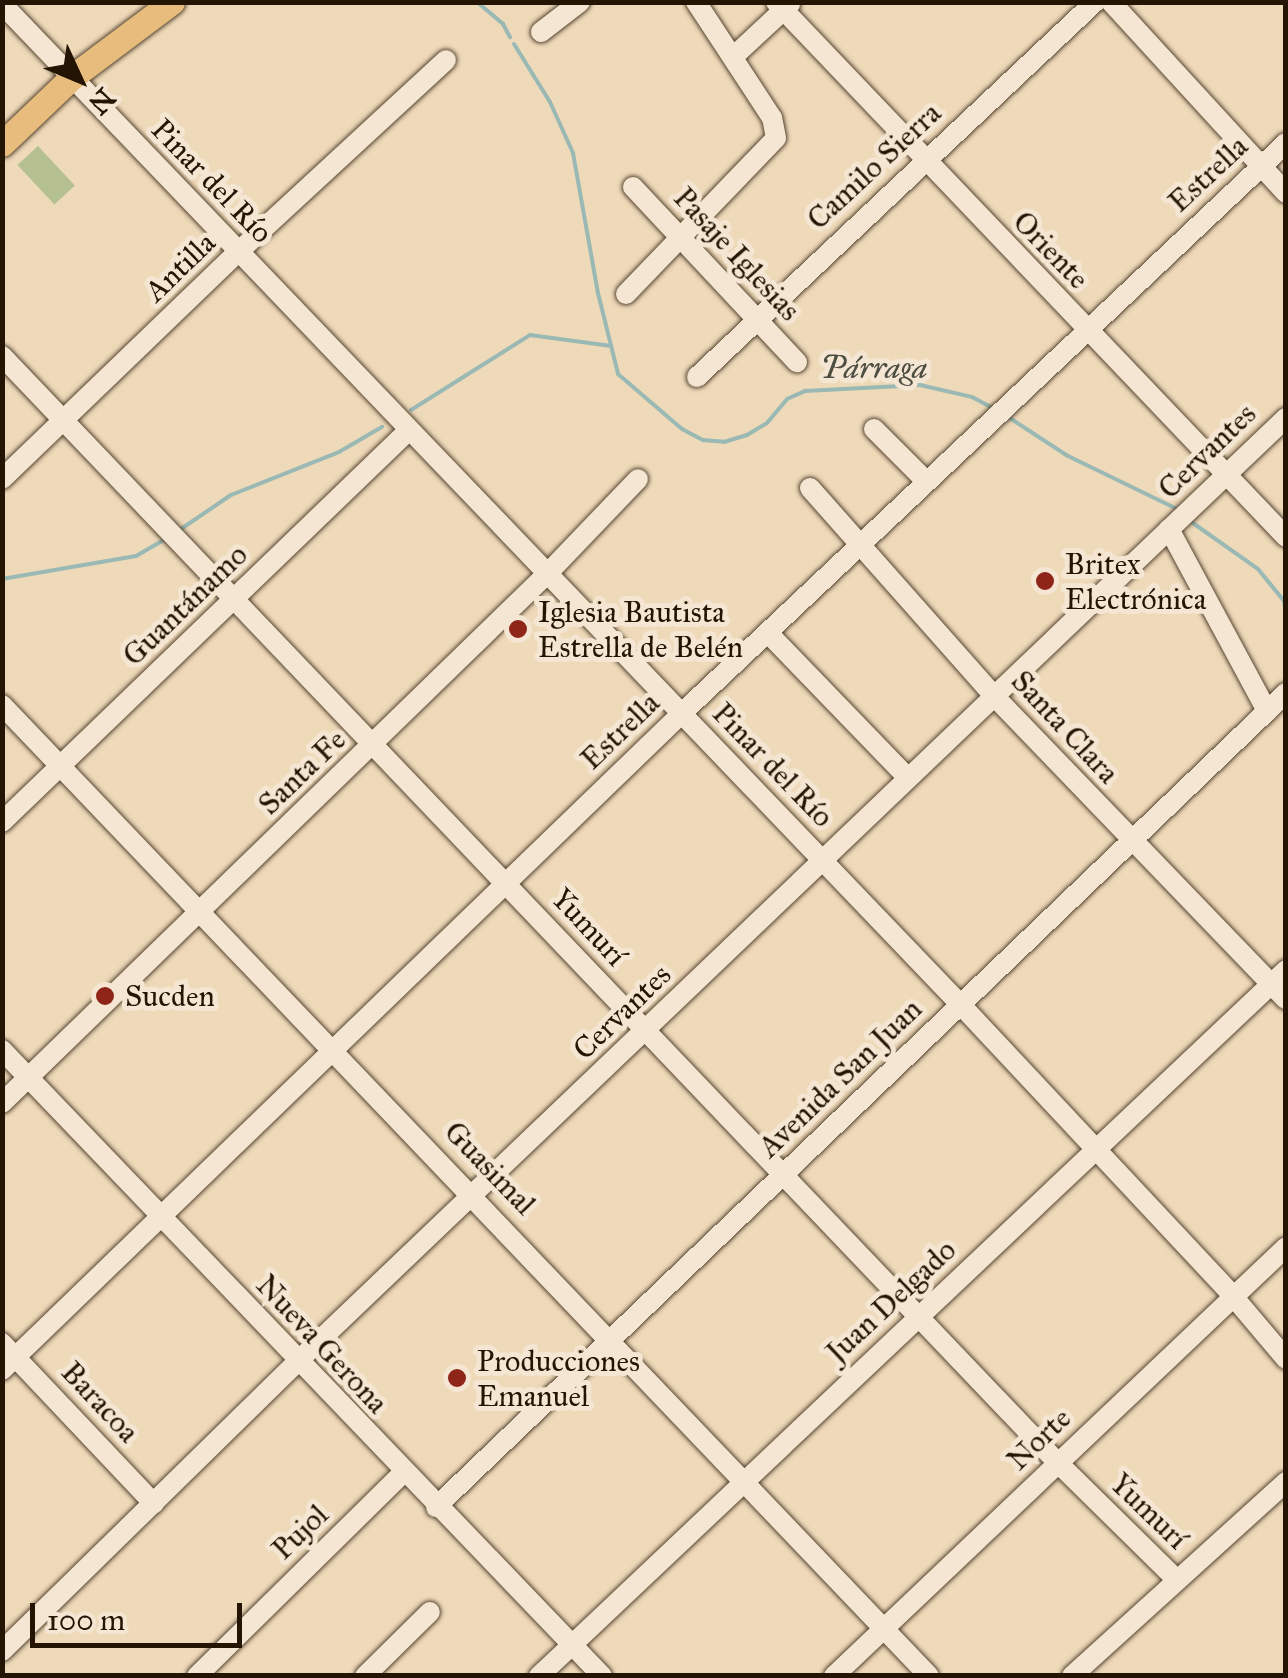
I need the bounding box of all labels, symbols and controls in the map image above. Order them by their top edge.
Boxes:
north arrow [30,30,130,130]
text: N [81,80,123,122]
street label: Camilo Sierra [800,95,948,237]
street label: Pinar del Río [144,111,280,251]
street label: Estrella [1161,128,1255,220]
street label: Pasaje Iglesias [666,180,808,328]
street label: Oriente [1005,204,1097,296]
street label: Antilla [137,225,223,309]
water label: Párraga [820,349,928,387]
street label: Cervantes [1151,396,1263,506]
street label: Guantánamo [115,537,255,673]
place label: Britex Electrónica [1065,546,1206,616]
marker: Britex Electrónica [1034,570,1056,592]
place label: Iglesia Bautista Estrella de Belén [538,594,743,664]
marker: Iglesia Bautista Estrella de Belén [507,618,529,640]
street label: Santa Clara [1004,663,1126,791]
street label: Estrella [573,685,667,777]
street label: Pinar del Río [705,695,841,835]
street label: Santa Fe [251,722,353,822]
street label: Yumurí [544,881,634,973]
street label: Cervantes [566,957,678,1067]
place label: Sucden [125,978,215,1014]
marker: Sucden [94,985,116,1007]
street label: Avenida San Juan [751,991,929,1165]
street label: Guasimal [437,1114,543,1222]
street label: Juan Delgado [819,1232,963,1370]
street label: Nueva Gerona [249,1267,395,1421]
place label: Producciones Emanuel [477,1343,640,1414]
street label: Baracoa [54,1354,146,1450]
marker: Producciones Emanuel [446,1367,468,1389]
street label: Norte [1000,1400,1078,1478]
street label: Yumurí [1103,1466,1195,1556]
street label: Pujol [265,1497,335,1567]
scale bar [35,1583,248,1645]
text: 100 m [47,1602,125,1638]

